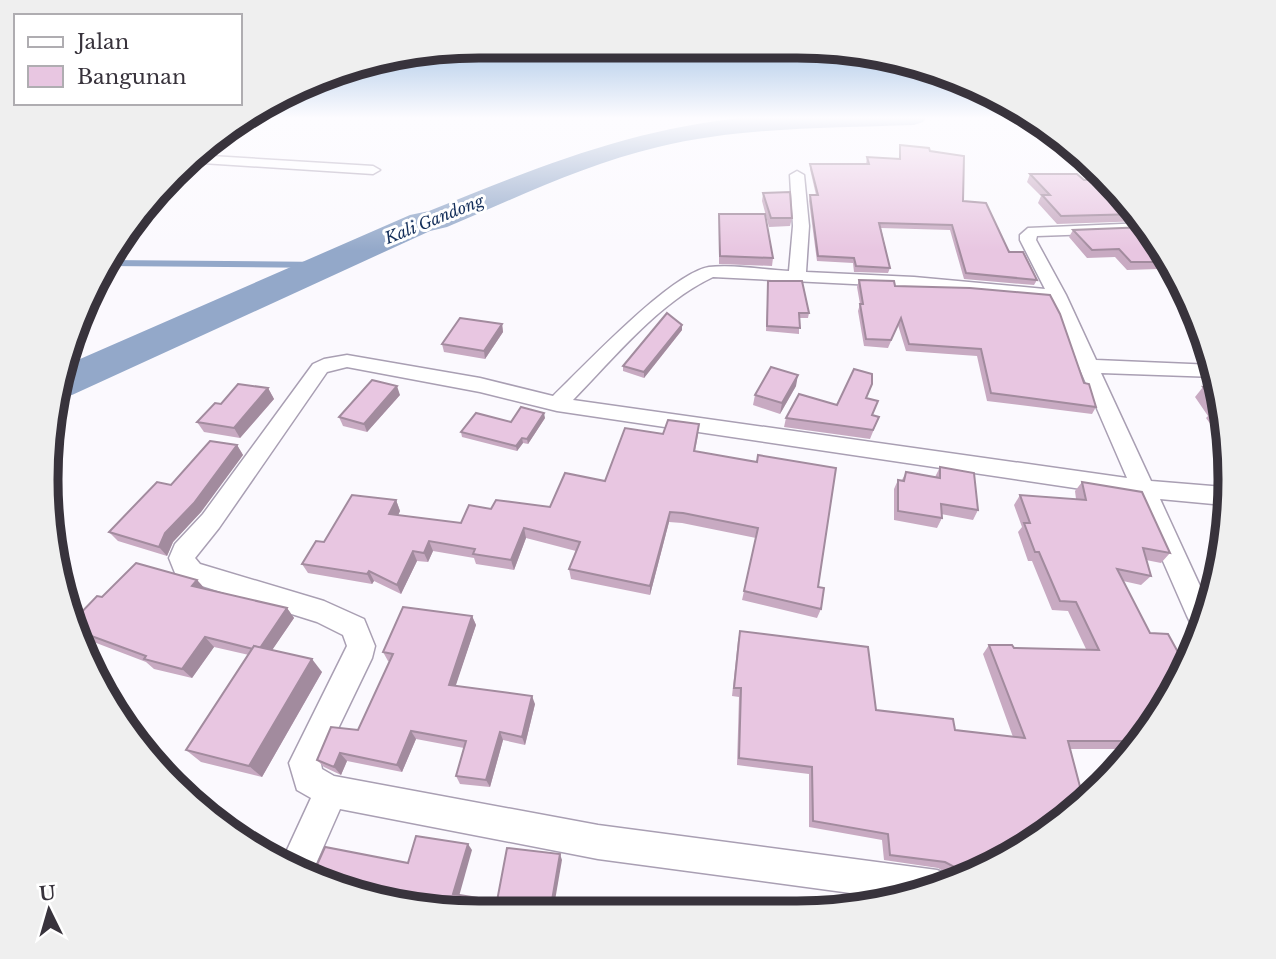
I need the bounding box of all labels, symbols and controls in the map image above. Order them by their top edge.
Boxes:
legend [14,14,242,105]
text: Jalan [74,29,129,55]
text: Bangunan [77,64,186,90]
water label: Kali Gandong [380,190,488,248]
north arrow [14,875,84,945]
text: U [38,881,57,906]

